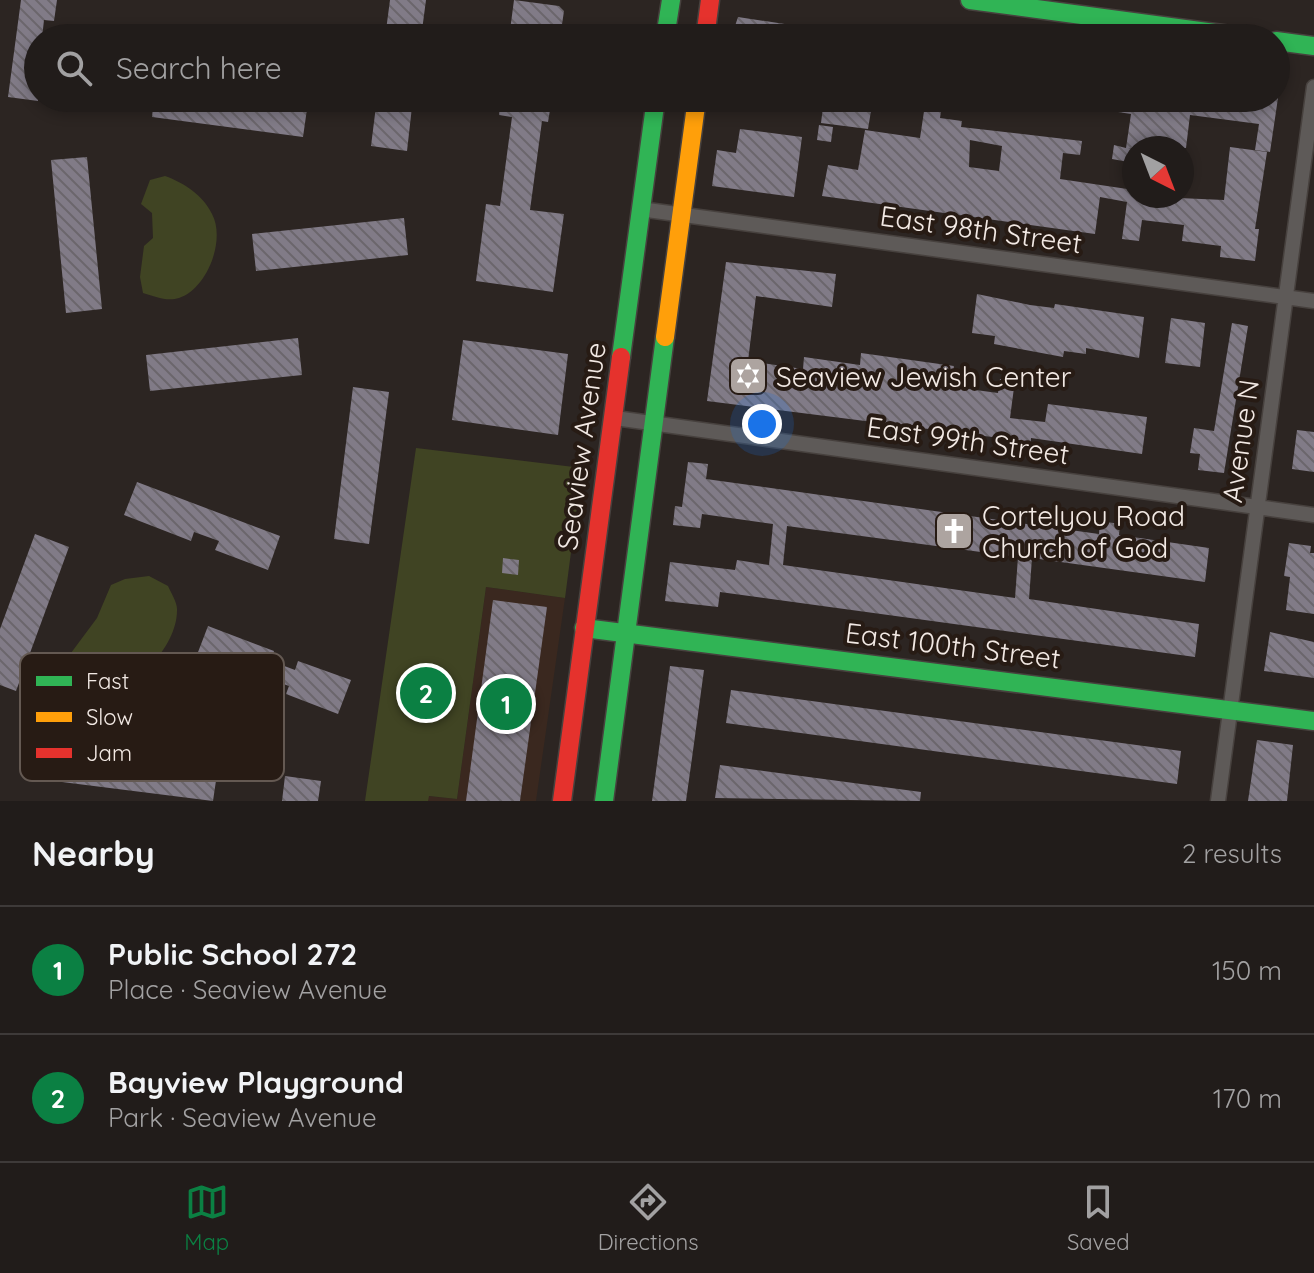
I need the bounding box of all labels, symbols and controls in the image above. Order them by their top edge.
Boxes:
search box [24,24,1290,112]
icon: search [52,46,96,90]
text: Search here [116,49,282,87]
north arrow [1122,136,1194,208]
street label: East 98th Street [878,198,1084,260]
street label: Seaview Avenue [549,340,613,552]
synagogue icon: Seaview Jewish Center [727,355,769,397]
place label: Seaview Jewish Center [776,359,1072,394]
street label: Avenue N [1214,377,1266,505]
your location [742,404,782,444]
street label: East 99th Street [865,408,1071,472]
place label: Cortelyou Road Church of God [982,498,1185,565]
church icon: Cortelyou Road Church of God [933,510,975,552]
street label: East 100th Street [843,614,1063,676]
legend [20,653,284,781]
pin: 2 [400,663,452,723]
text: Fast [86,667,129,695]
pin: 1 [480,674,532,734]
text: Slow [86,703,133,731]
text: Jam [86,739,132,767]
text: Nearby [32,832,155,875]
text: 2 results [1182,837,1282,870]
text: Public School 272 [108,935,357,973]
text: 1 [53,954,63,987]
text: 150 m [1212,954,1282,987]
text: Place · Seaview Avenue [108,973,387,1006]
text: Bayview Playground [108,1063,404,1101]
text: 2 [51,1082,65,1115]
text: 170 m [1213,1082,1282,1115]
text: Park · Seaview Avenue [108,1101,377,1134]
tab: Map [184,1180,229,1256]
tab: Directions [598,1180,698,1256]
tab: Saved [1067,1180,1130,1256]

